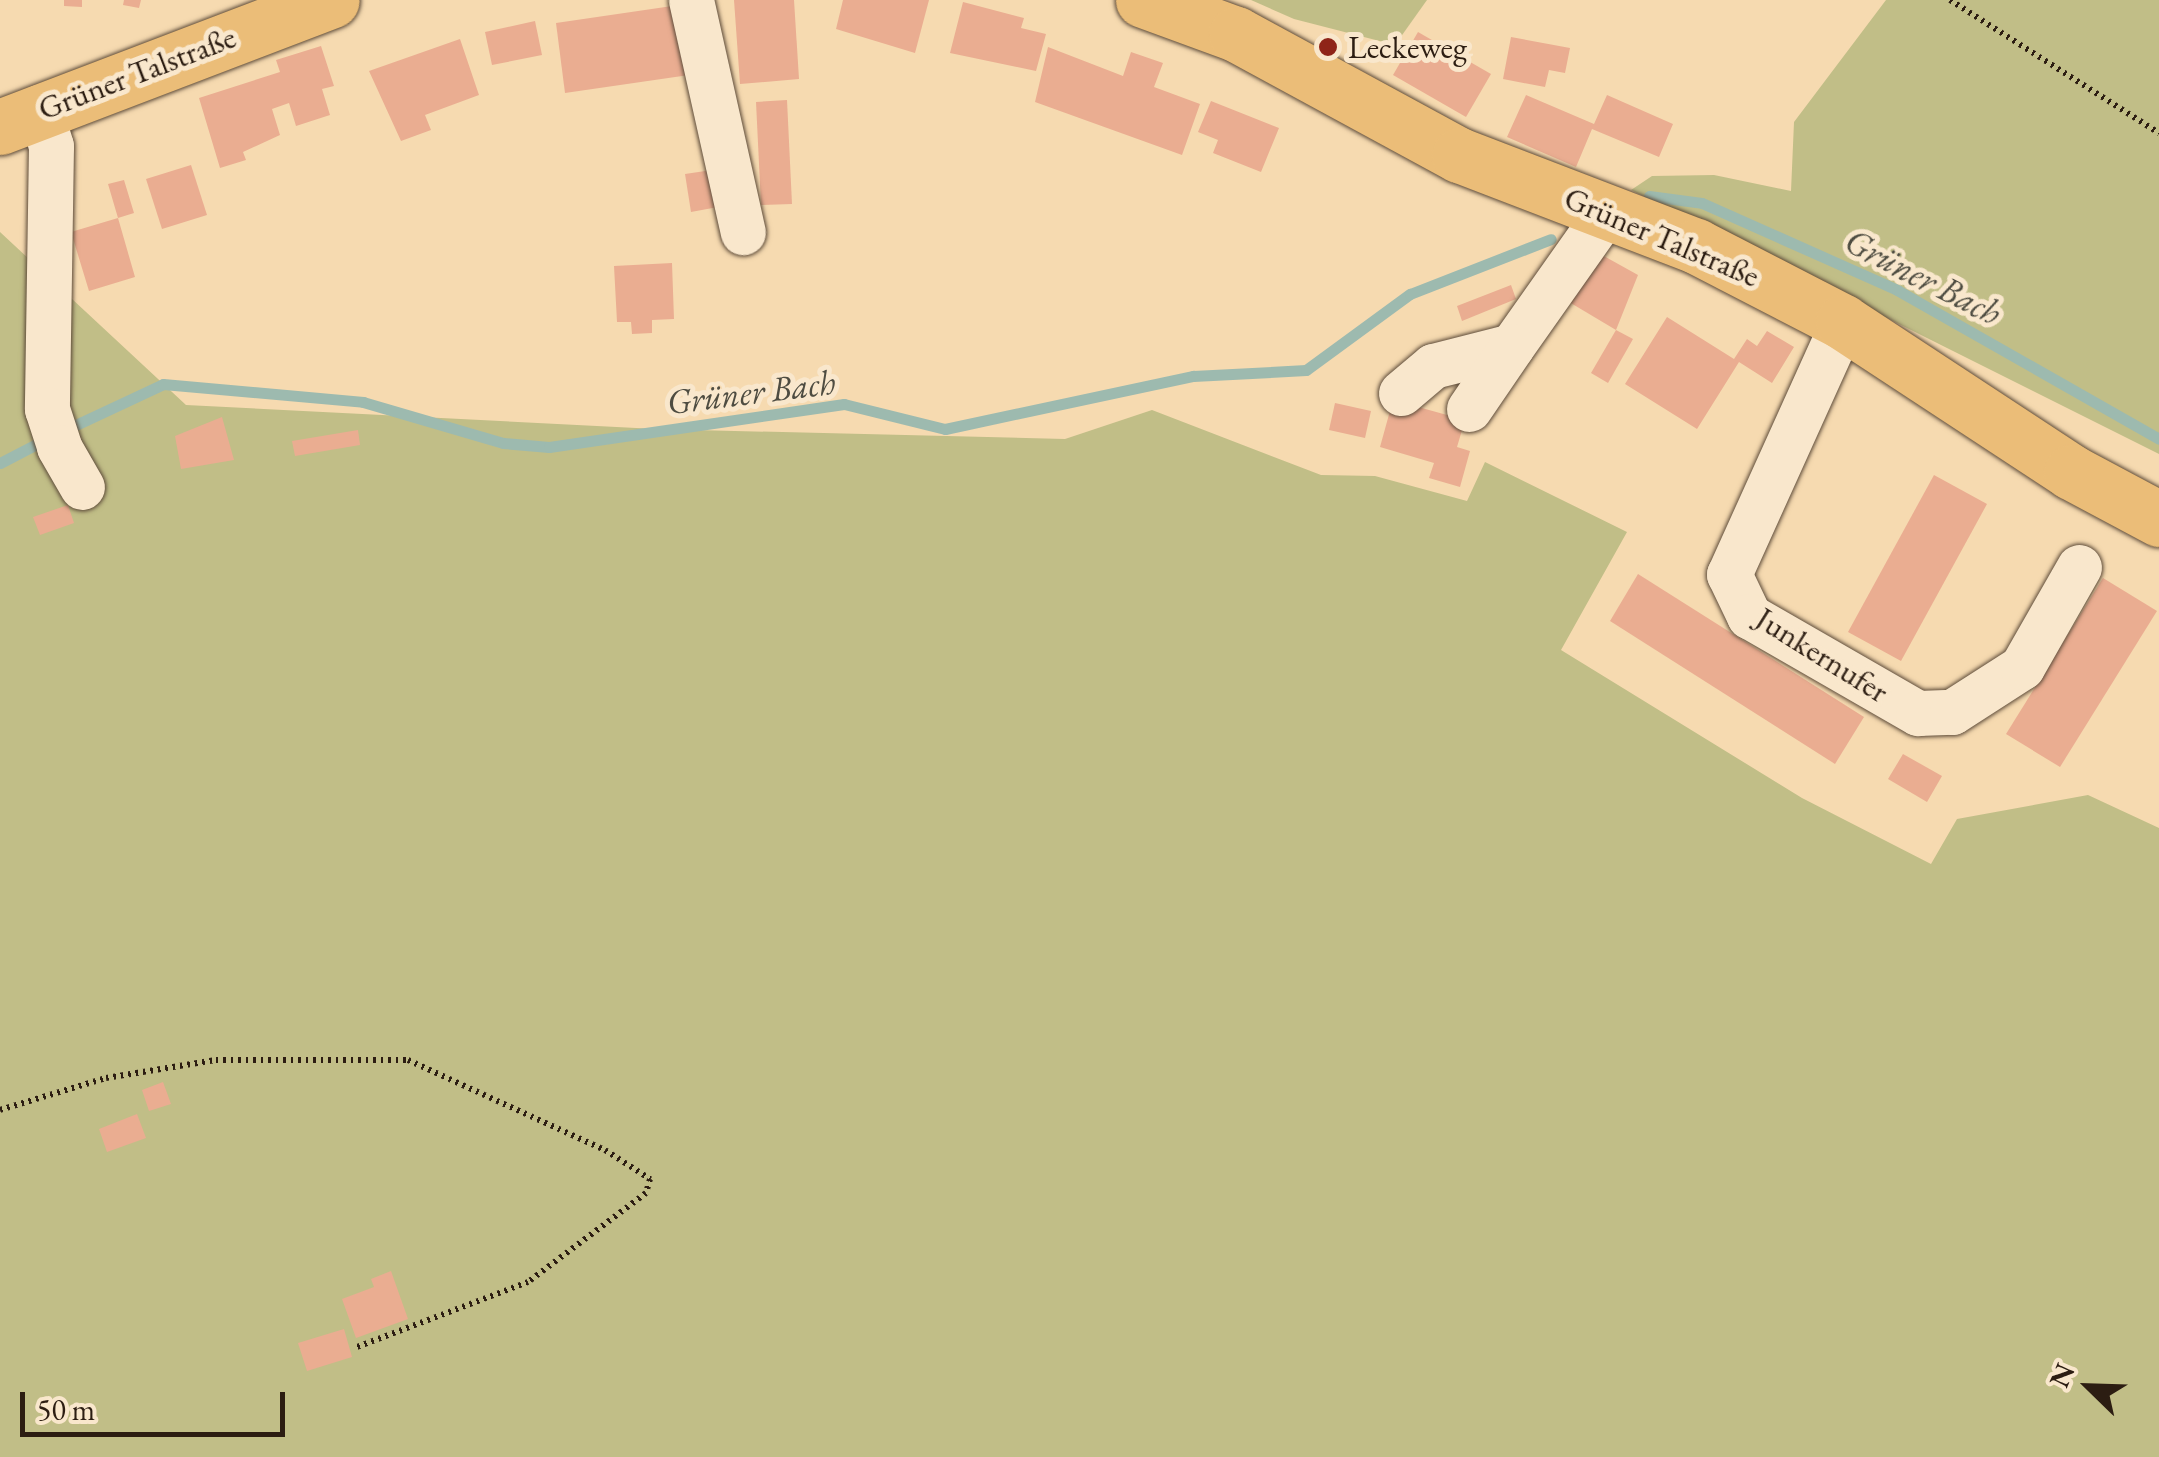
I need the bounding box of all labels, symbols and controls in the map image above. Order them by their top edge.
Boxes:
street label: Grüner Talstraße [33,18,241,128]
place label: Leckeweg [1348,28,1467,66]
marker: Leckeweg [1317,36,1339,58]
street label: Grüner Talstraße [1559,179,1765,295]
water label: Grüner Bach [1838,220,2008,334]
water label: Grüner Bach [664,361,838,423]
street label: Junkernufer [1749,599,1895,711]
north arrow [2039,1337,2139,1437]
text: N [2040,1358,2082,1393]
scale bar [25,1372,290,1434]
text: 50 m [37,1390,95,1429]

